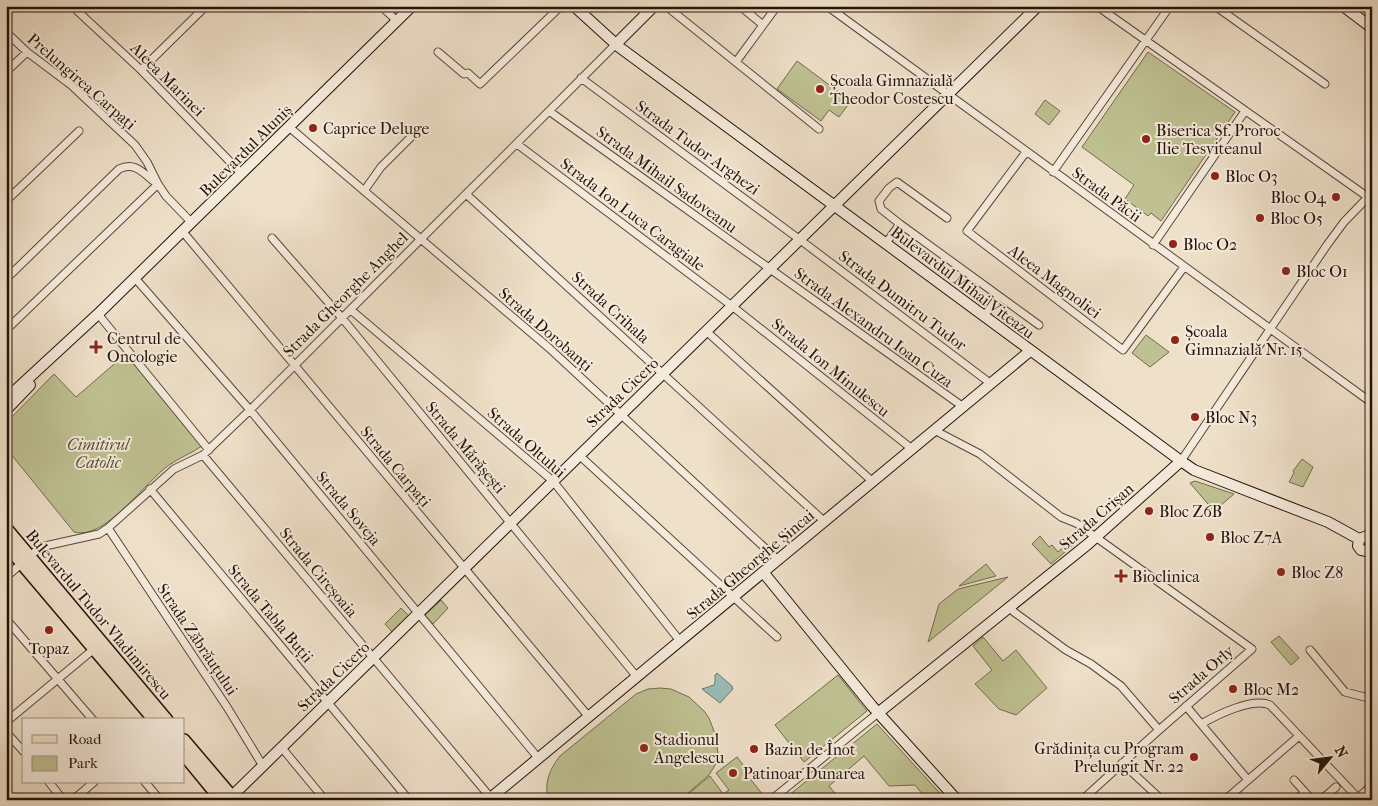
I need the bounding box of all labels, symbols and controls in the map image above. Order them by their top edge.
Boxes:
street label: Prelungirea Carpați [23,29,140,135]
street label: Aleea Marinei [126,38,209,120]
place label: Școala Gimnazială Theodor Costescu [830,71,954,108]
marker: Școala Gimnazială Theodor Costescu [814,83,826,95]
street label: Strada Tudor Arghezi [632,96,764,199]
street label: Bulevardul Aluniș [195,100,295,200]
place label: Caprice Deluge [323,119,430,138]
place label: Biserica Sf. Proroc Ilie Tesviteanul [1156,121,1281,158]
marker: Caprice Deluge [307,122,319,134]
street label: Strada Mihail Sadoveanu [593,122,741,237]
marker: Biserica Sf. Proroc Ilie Tesviteanul [1140,133,1152,145]
street label: Strada Ion Luca Caragiale [557,154,709,275]
street label: Strada Păcii [1068,163,1145,226]
place label: Bloc O3 [1225,167,1278,186]
marker: Bloc O3 [1209,170,1221,182]
place label: Bloc O4 [1271,188,1327,207]
marker: Bloc O4 [1330,191,1342,203]
place label: Bloc O5 [1270,209,1323,228]
marker: Bloc O5 [1254,212,1266,224]
street label: Bulevardul Mihai Viteazu [887,222,1038,343]
street label: Strada Gheorghe Anghel [279,228,412,361]
place label: Bloc O2 [1183,235,1237,254]
marker: Bloc O2 [1167,238,1179,250]
street label: Aleea Magnoliei [1004,240,1105,323]
street label: Strada Dumitru Tudor [835,246,970,355]
place label: Bloc O1 [1296,262,1348,281]
street label: Strada Alexandru Ioan Cuza [791,263,957,392]
marker: Bloc O1 [1280,265,1292,277]
street label: Strada Crihala [568,267,654,348]
street label: Strada Dorobanți [494,283,597,376]
street label: Strada Ion Minulescu [768,314,893,421]
place label: Școala Gimnazială Nr. 15 [1185,322,1303,359]
place label: Centrul de Oncologie [107,329,181,366]
marker: Școala Gimnazială Nr. 15 [1169,334,1181,346]
marker: Centrul de Oncologie [89,340,103,354]
street label: Strada Cicero [582,353,662,431]
street label: Strada Mărășești [422,398,510,497]
street label: Strada Oltului [484,403,570,482]
place label: Bloc N3 [1205,408,1257,427]
marker: Bloc N3 [1189,411,1201,423]
street label: Strada Carpați [356,422,435,511]
park label: Cimitirul Catolic [67,435,131,472]
street label: Strada Soveja [312,467,385,550]
street label: Strada Crișan [1055,478,1138,554]
place label: Bloc Z6B [1159,502,1222,521]
street label: Strada Gheorghe Șincai [683,505,818,623]
marker: Bloc Z6B [1143,505,1155,517]
street label: Strada Cireșoaia [276,524,362,622]
street label: Bulevardul Tudor Vladimirescu [22,526,175,703]
place label: Bloc Z7A [1220,528,1283,547]
marker: Bloc Z7A [1204,531,1216,543]
street label: Strada Tabla Buții [223,560,317,667]
place label: Bloc Z8 [1291,563,1343,582]
marker: Bloc Z8 [1275,566,1287,578]
place label: Bioclinica [1132,567,1200,586]
marker: Bioclinica [1114,569,1128,583]
street label: Strada Zăbrăuțului [152,580,242,699]
marker: Topaz [43,624,55,636]
street label: Strada Cicero [293,637,373,715]
place label: Topaz [29,639,69,658]
street label: Strada Orly [1165,641,1238,708]
place label: Bloc M2 [1243,680,1299,699]
marker: Bloc M2 [1227,683,1239,695]
legend [22,718,185,784]
text: Road [68,730,102,748]
place label: Stadionul Angelescu [653,730,724,767]
north arrow [1306,734,1356,784]
place label: Bazin de Înot [764,739,856,759]
place label: Grădinița cu Program Prelungit Nr. 22 [1034,739,1185,776]
marker: Stadionul Angelescu [638,742,650,754]
marker: Bazin de Înot [748,743,760,755]
text: N [1331,743,1351,761]
marker: Grădinița cu Program Prelungit Nr. 22 [1188,751,1200,763]
text: Park [68,754,98,772]
place label: Patinoar Dunarea [743,764,866,783]
marker: Patinoar Dunarea [727,767,739,779]

